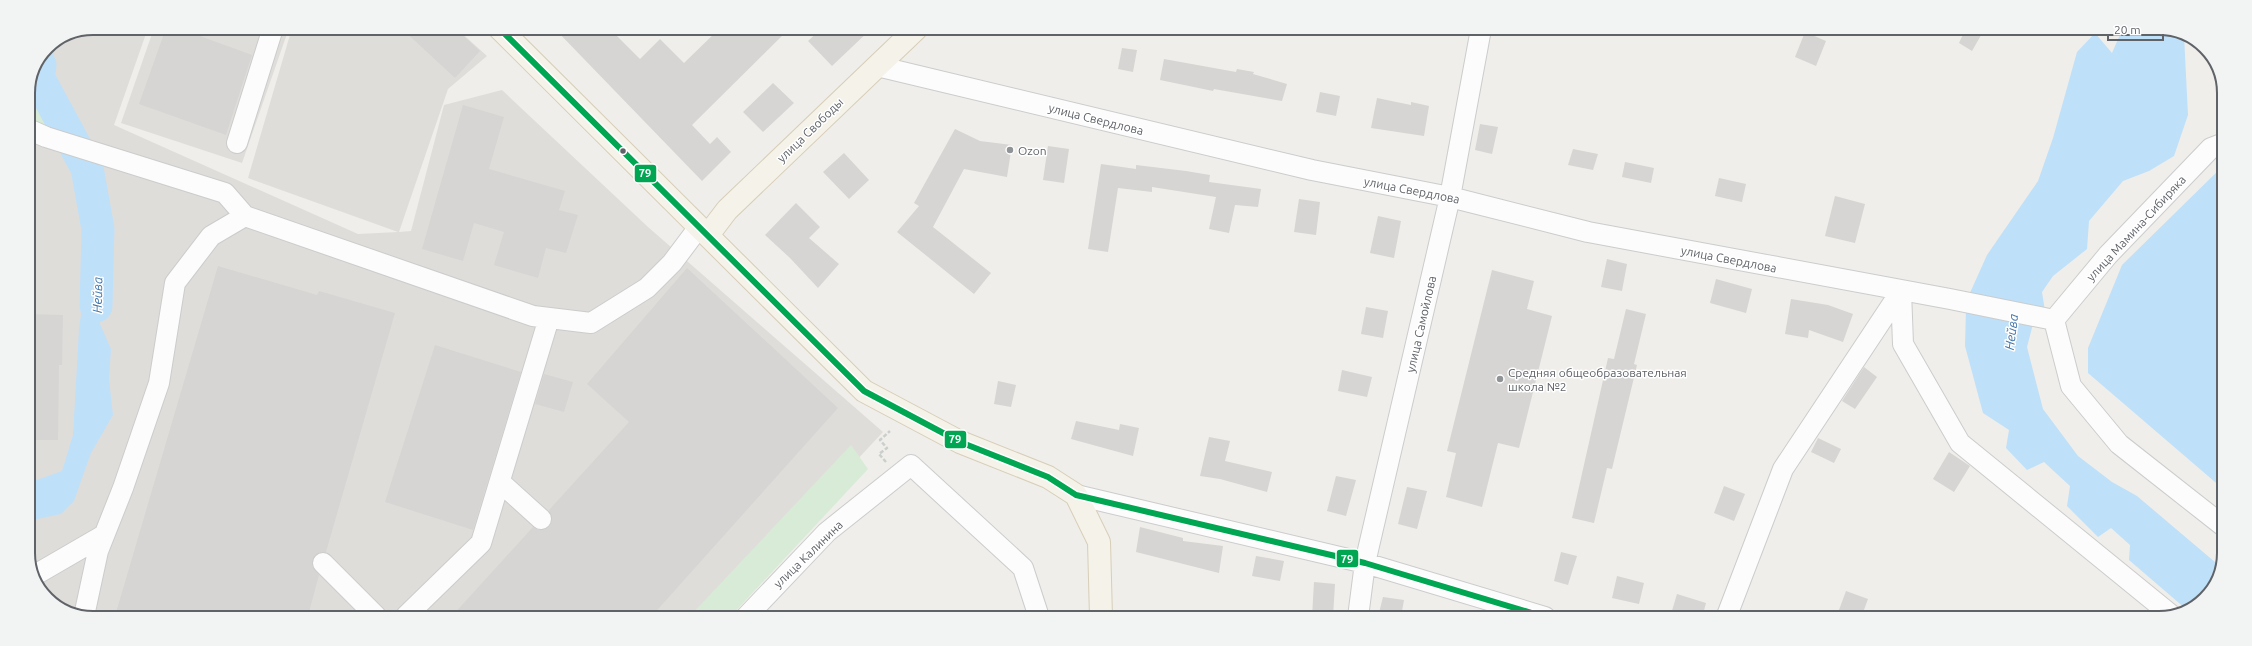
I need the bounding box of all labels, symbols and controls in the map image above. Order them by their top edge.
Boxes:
scale bar [2108,16,2163,42]
text: 20 m [2114,23,2141,36]
street label: улица Свободы [774,95,846,165]
street label: улица Свердлова [1047,101,1145,137]
place label: Ozon [1018,144,1047,157]
marker: Ozon [1005,145,1015,155]
unlabelled marker [618,146,628,156]
line badge: 79 [634,164,657,183]
text: 79 [639,167,651,179]
street label: улица Мамина-Сибиряка [2084,173,2188,283]
street label: улица Свердлова [1363,174,1461,206]
street label: улица Свердлова [1680,243,1778,275]
street label: улица Самойлова [1404,274,1438,374]
water label: Нейва [90,277,104,313]
water label: Нейва [2002,313,2020,351]
place label: Средняя общеобразовательная школа №2 [1508,366,1687,393]
marker: Средняя общеобразовательная школа №2 [1495,374,1505,384]
line badge: 79 [944,430,967,449]
text: 79 [949,433,961,445]
street label: улица Калинина [771,518,845,590]
line badge: 79 [1336,549,1359,568]
text: 79 [1341,553,1353,565]

